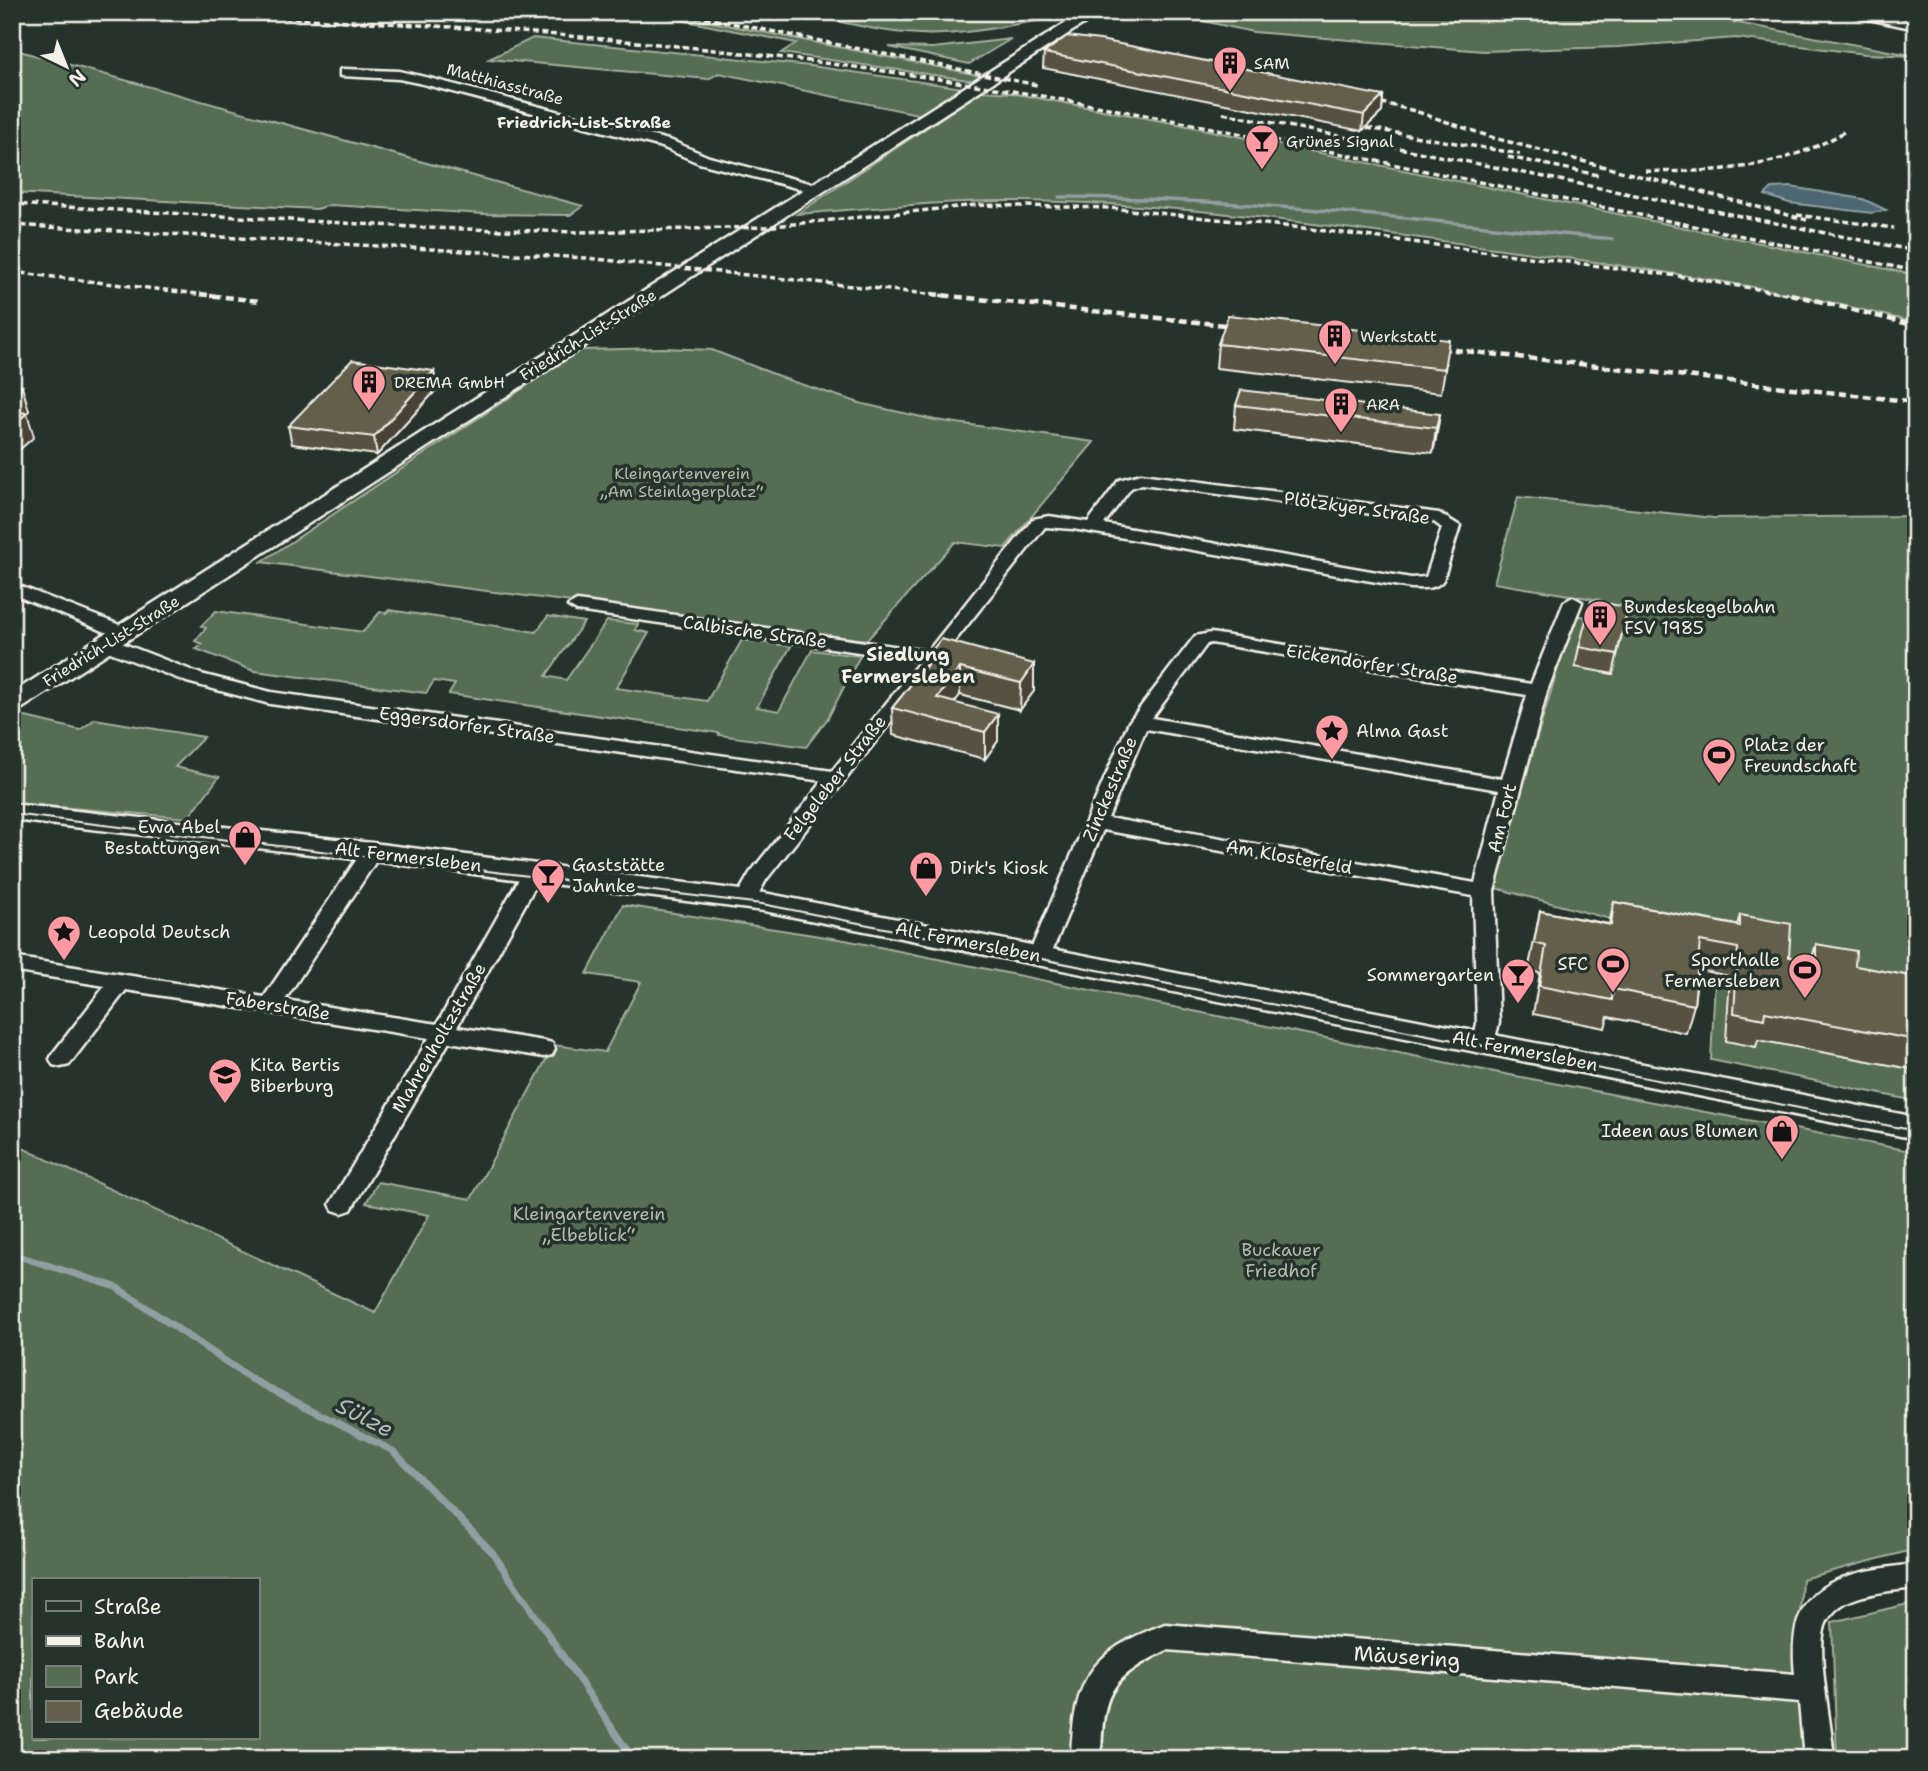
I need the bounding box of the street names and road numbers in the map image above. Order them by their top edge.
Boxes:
street label: Matthiasstraße [444,58,566,110]
street label: Friedrich-List-Straße [516,284,660,386]
street label: Plötzkyer Straße [1282,486,1432,530]
street label: Friedrich-List-Straße [39,590,183,692]
street label: Calbische Straße [681,610,829,654]
street label: Eickendorfer Straße [1284,639,1460,689]
street label: Eggersdorfer Straße [378,701,556,749]
street label: Felgeleber Straße [778,710,892,846]
street label: Zinckestraße [1077,733,1143,845]
street label: Am Fort [1482,781,1522,855]
street label: Am Klosterfeld [1224,834,1354,880]
street label: Alt Fermersleben [333,836,483,878]
street label: Alt Fermersleben [893,916,1043,968]
street label: Mahrenholtzstraße [386,958,492,1118]
street label: Faberstraße [224,986,332,1026]
street label: Alt Fermersleben [1450,1025,1600,1077]
street label: Mäusering [1353,1639,1461,1675]

